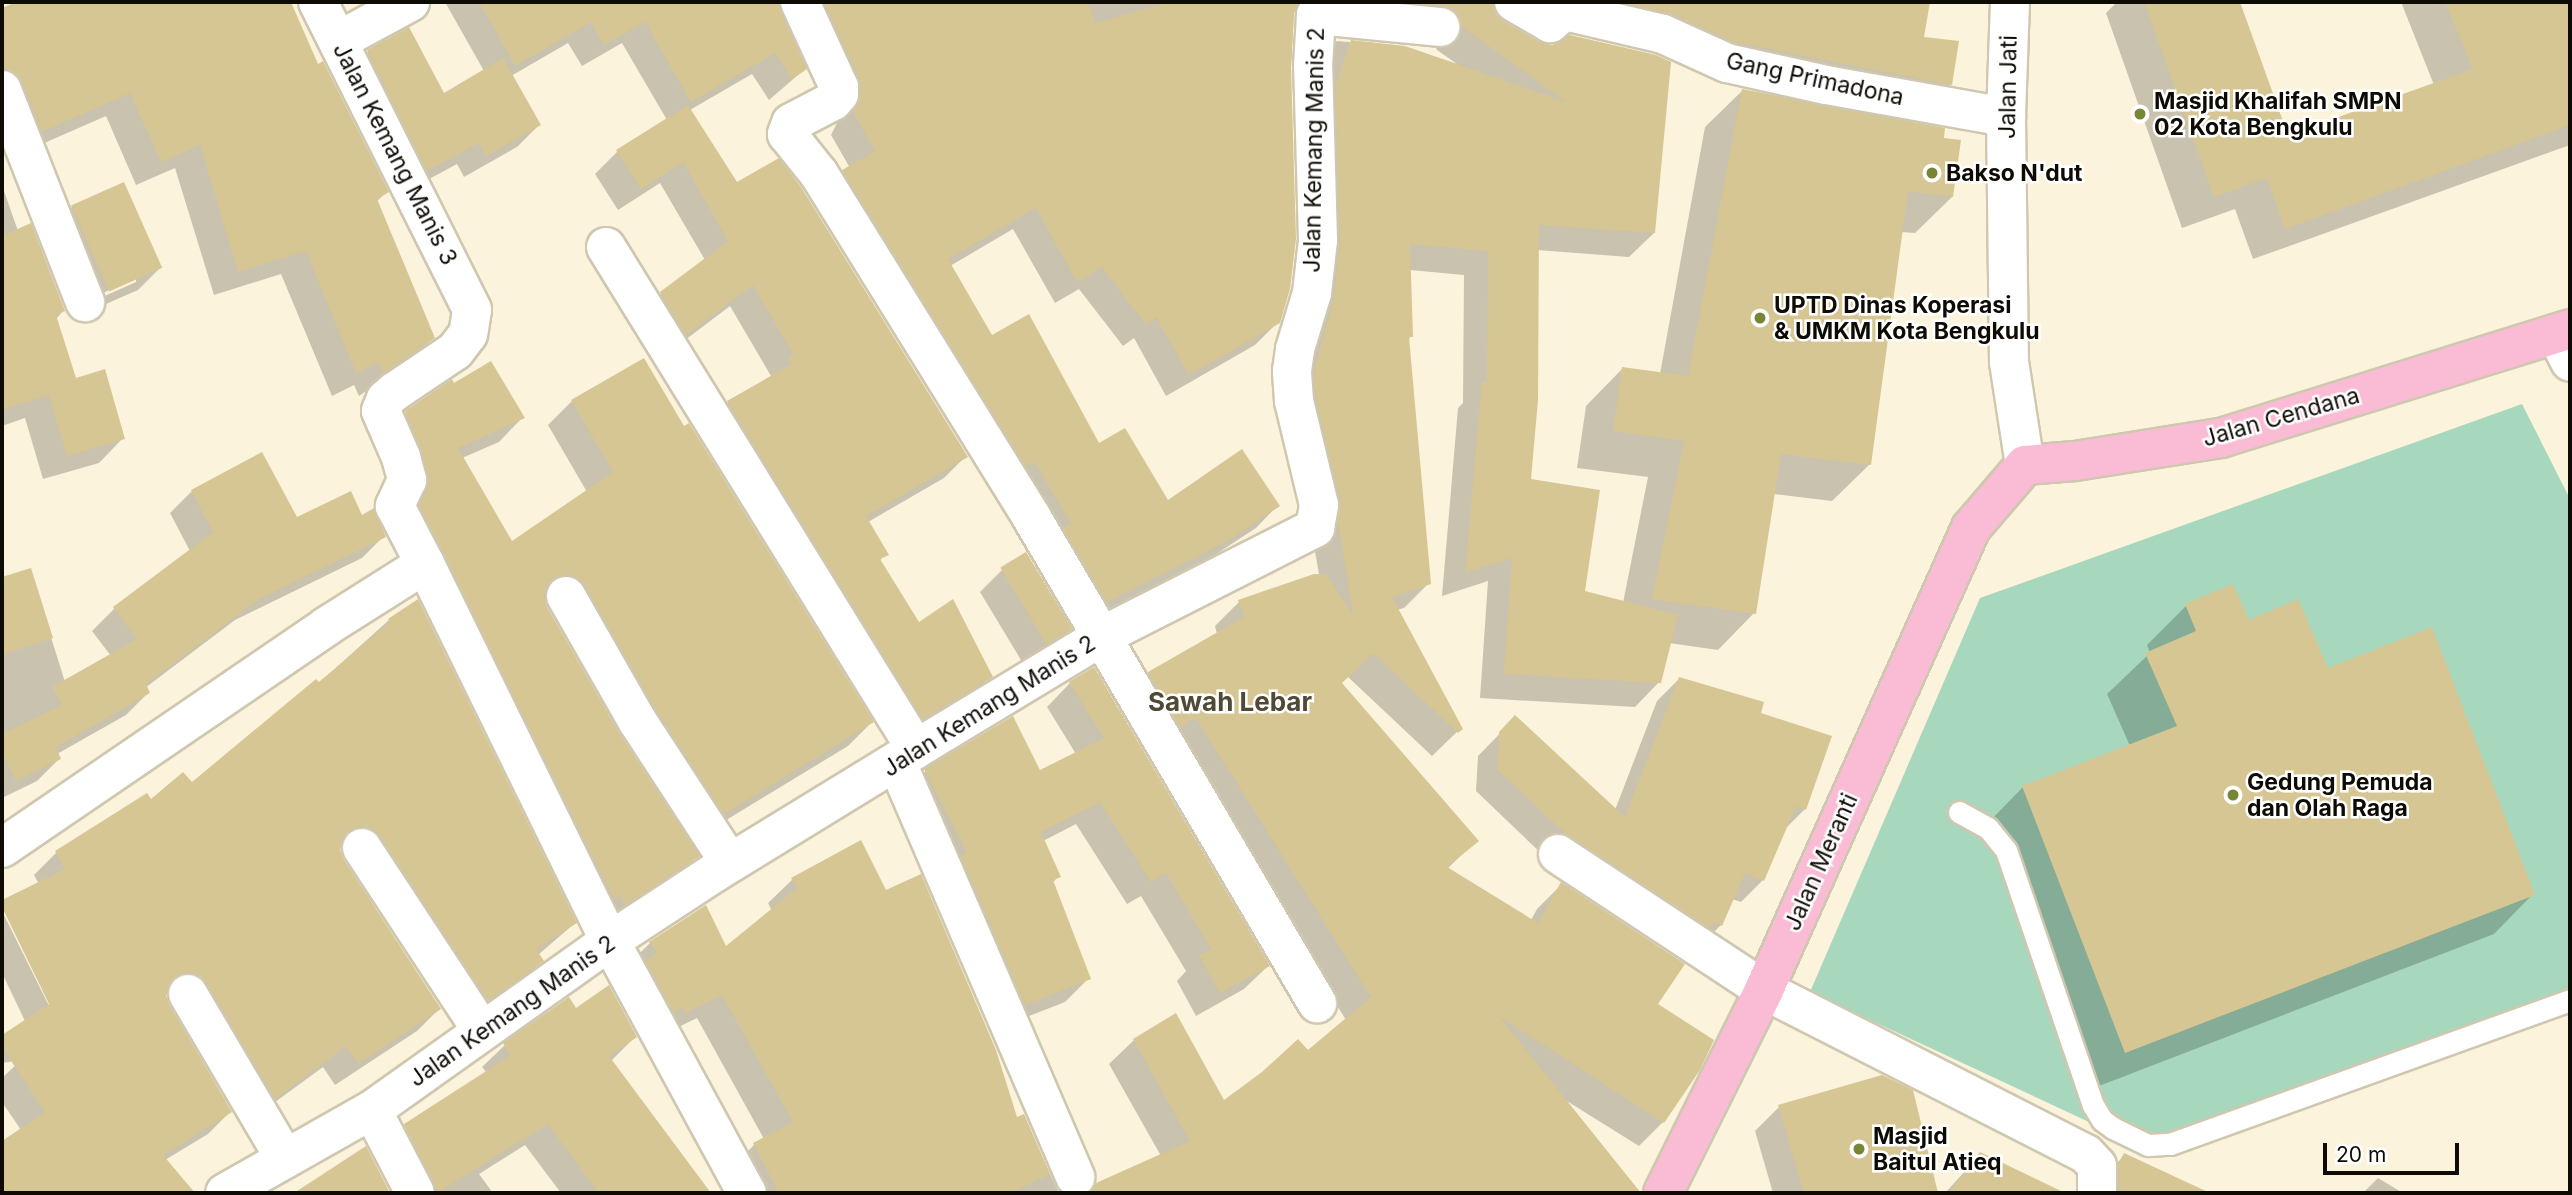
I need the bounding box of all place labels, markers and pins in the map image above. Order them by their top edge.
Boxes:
place label: Masjid Khalifah SMPN 02 Kota Bengkulu [2154,87,2401,141]
marker: Masjid Khalifah SMPN 02 Kota Bengkulu [2132,106,2148,122]
place label: Bakso N'dut [1946,159,2082,187]
marker: Bakso N'dut [1924,165,1940,181]
place label: UPTD Dinas Koperasi & UMKM Kota Bengkulu [1774,291,2040,345]
marker: UPTD Dinas Koperasi & UMKM Kota Bengkulu [1752,310,1768,326]
place label: Gedung Pemuda dan Olah Raga [2247,768,2433,822]
marker: Gedung Pemuda dan Olah Raga [2225,787,2241,803]
place label: Masjid Baitul Atieq [1873,1122,2002,1176]
marker: Masjid Baitul Atieq [1851,1141,1867,1157]

